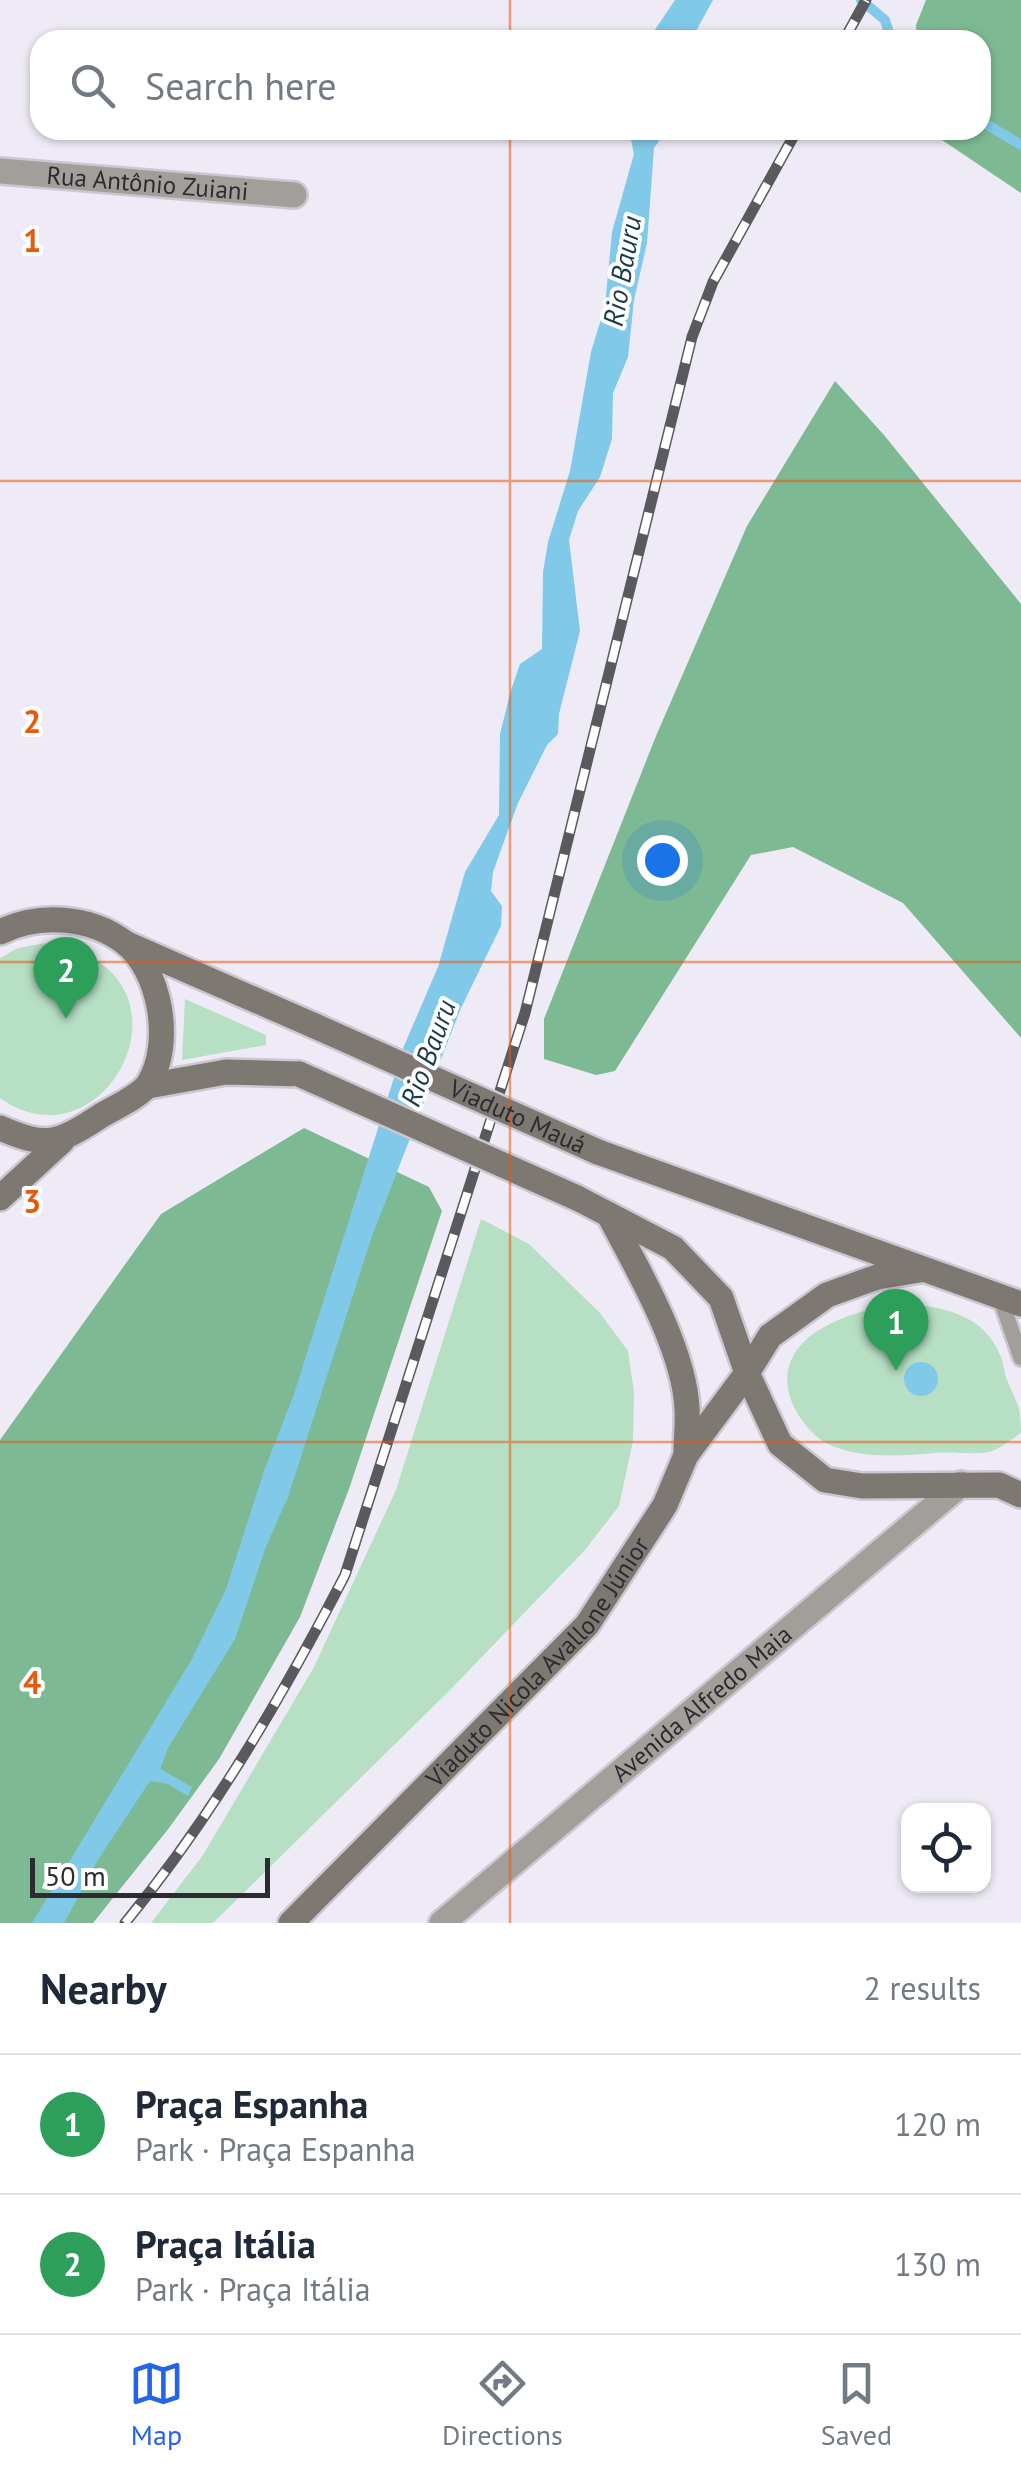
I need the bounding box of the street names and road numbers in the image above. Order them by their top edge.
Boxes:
street label: Rua Antônio Zuiani [45,159,250,207]
street label: Viaduto Mauá [443,1071,591,1161]
street label: Viaduto Nicola Avallone Júnior [418,1530,656,1795]
street label: Avenida Alfredo Maia [605,1618,798,1789]

